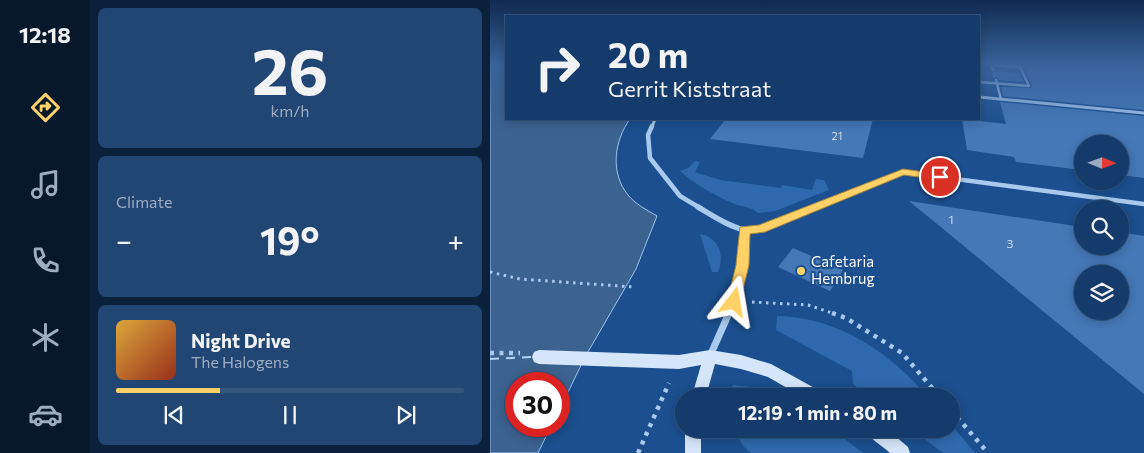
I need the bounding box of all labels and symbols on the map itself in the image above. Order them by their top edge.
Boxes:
house number: 21 [832,129,842,142]
north arrow [1074,135,1129,190]
pin [919,156,961,198]
house number: 1 [948,212,954,226]
house number: 3 [1007,236,1014,250]
place label: Cafetaria Hembrug [811,252,875,287]
marker: Cafetaria Hembrug [795,265,807,277]
position arrow [707,275,759,327]
speed limit sign: 30 [505,372,570,437]

